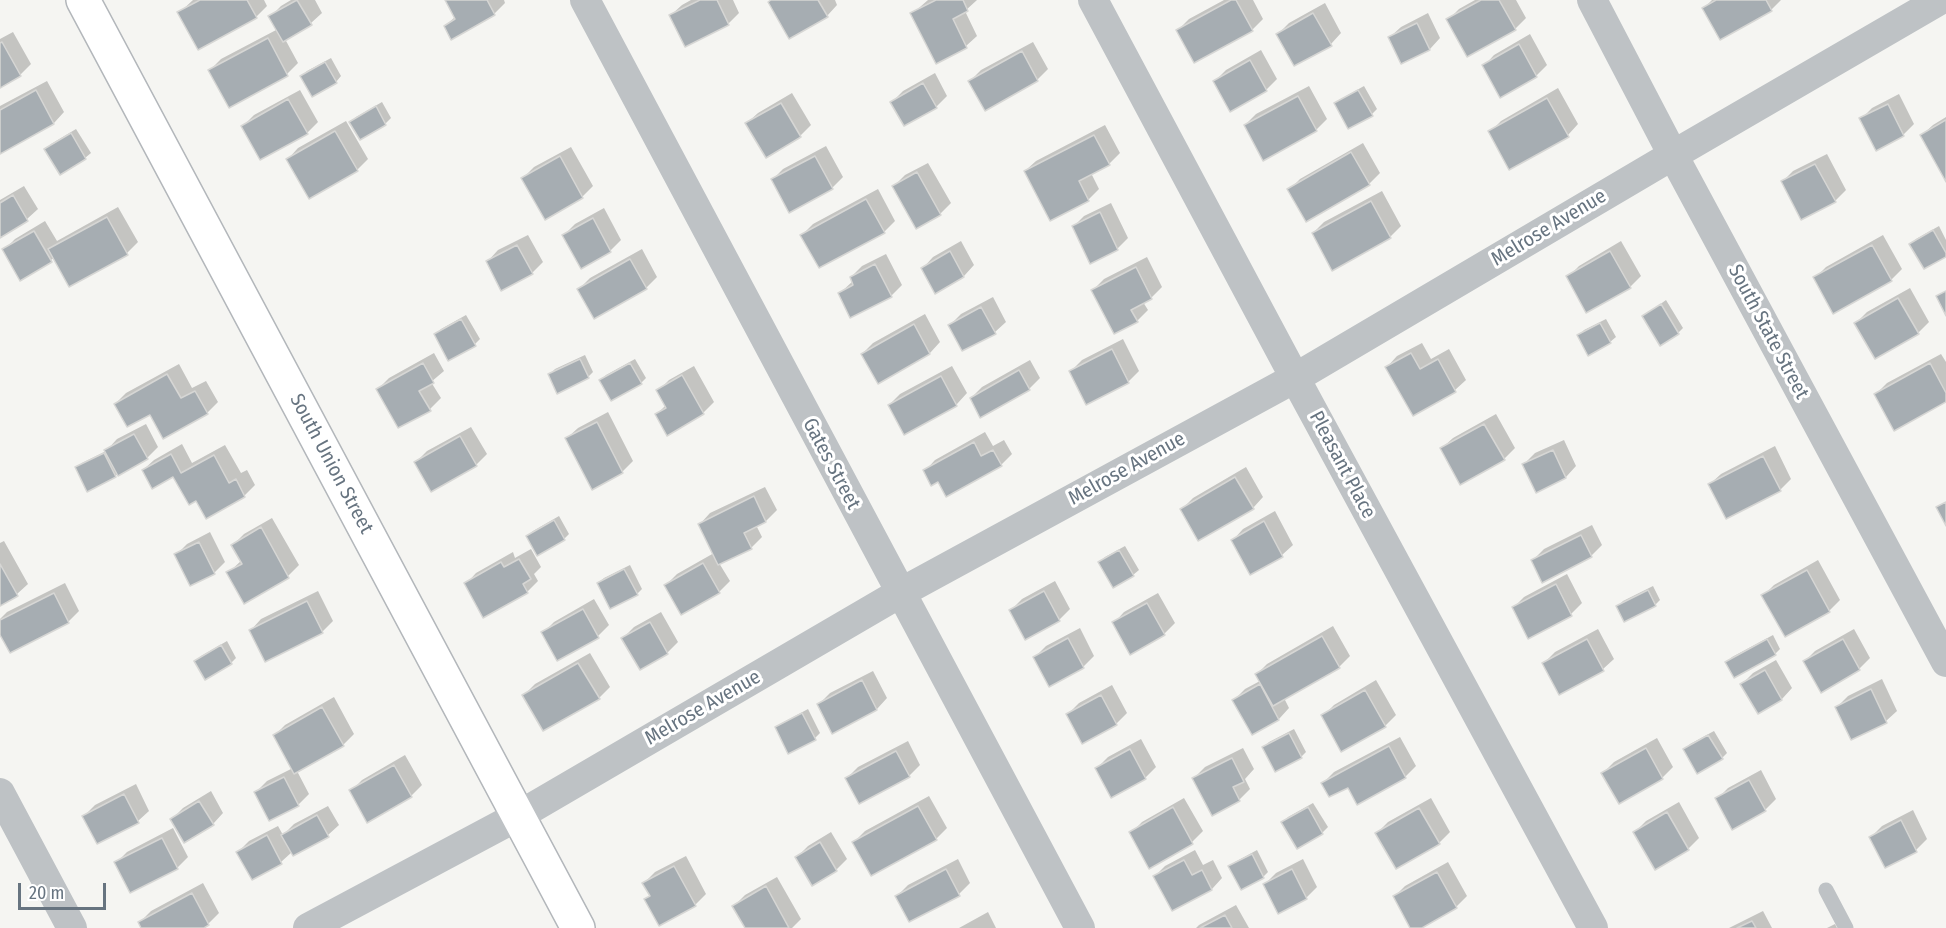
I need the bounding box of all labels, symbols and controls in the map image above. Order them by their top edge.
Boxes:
street label: Melrose Avenue [1487,184,1611,272]
street label: South State Street [1722,261,1814,403]
street label: South Union Street [284,390,378,538]
street label: Pleasant Place [1304,407,1380,523]
street label: Gates Street [797,414,865,514]
street label: Melrose Avenue [1065,427,1189,511]
street label: Melrose Avenue [641,665,765,751]
scale bar [21,871,110,909]
text: 20 m [29,882,64,904]

